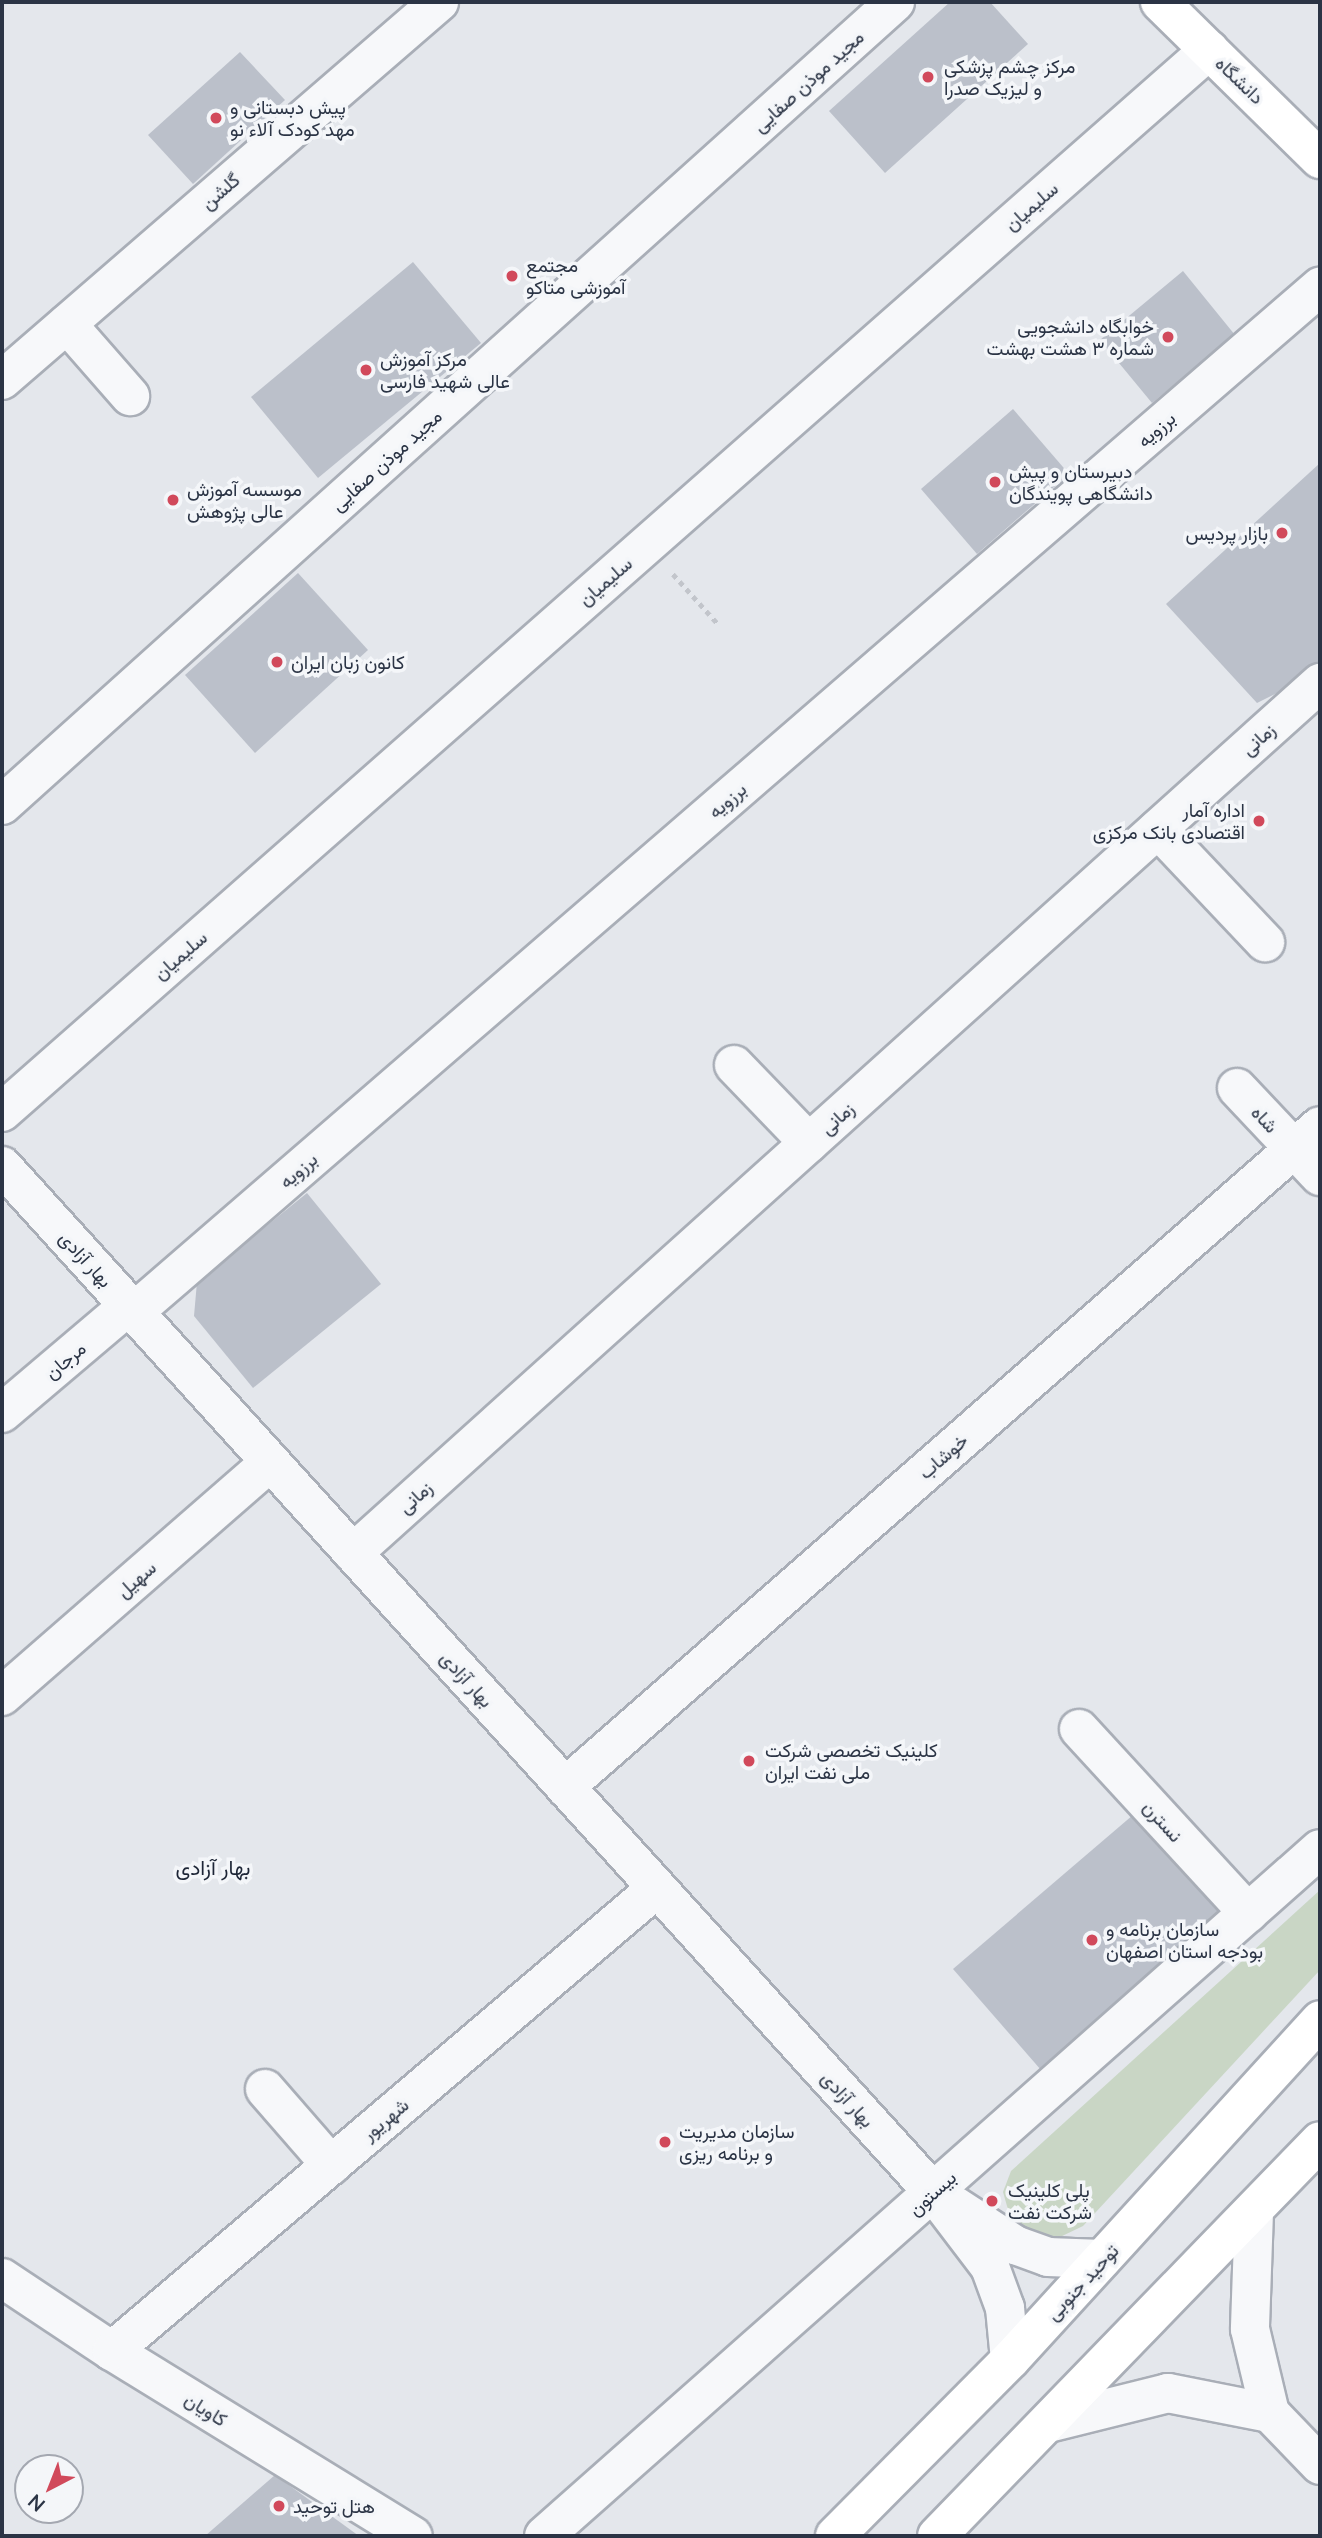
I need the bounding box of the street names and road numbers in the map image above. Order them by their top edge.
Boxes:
street label: مجید موذن صفایی [748,25,868,137]
street label: دانشگاه [1211,51,1269,109]
street label: گلشن [196,168,244,214]
street label: سلیمیان [1000,177,1062,235]
street label: مجید موذن صفایی [326,404,446,516]
street label: برزویه [1132,406,1180,452]
street label: سلیمیان [574,552,636,610]
street label: زمانی [1236,718,1280,760]
street label: برزویه [703,777,751,823]
street label: سلیمیان [149,926,211,984]
street label: زمانی [815,1097,859,1139]
street label: شاه [1247,1101,1283,1137]
street label: برزویه [274,1147,322,1193]
street label: بهار آزادی [55,1226,117,1292]
street label: مرجان [40,1336,90,1384]
street label: خوشاب [914,1428,972,1484]
street label: زمانی [393,1476,437,1518]
street label: سهیل [112,1556,160,1602]
street label: بهار آزادی [436,1646,498,1712]
street label: نسترن [1138,1796,1188,1846]
street label: بهار آزادی [817,2066,879,2132]
street label: شهریور [357,2093,413,2145]
street label: بیستون [903,2166,961,2220]
street label: توحید جنوبی [1041,2239,1123,2325]
street label: کاویان [181,2387,231,2431]

